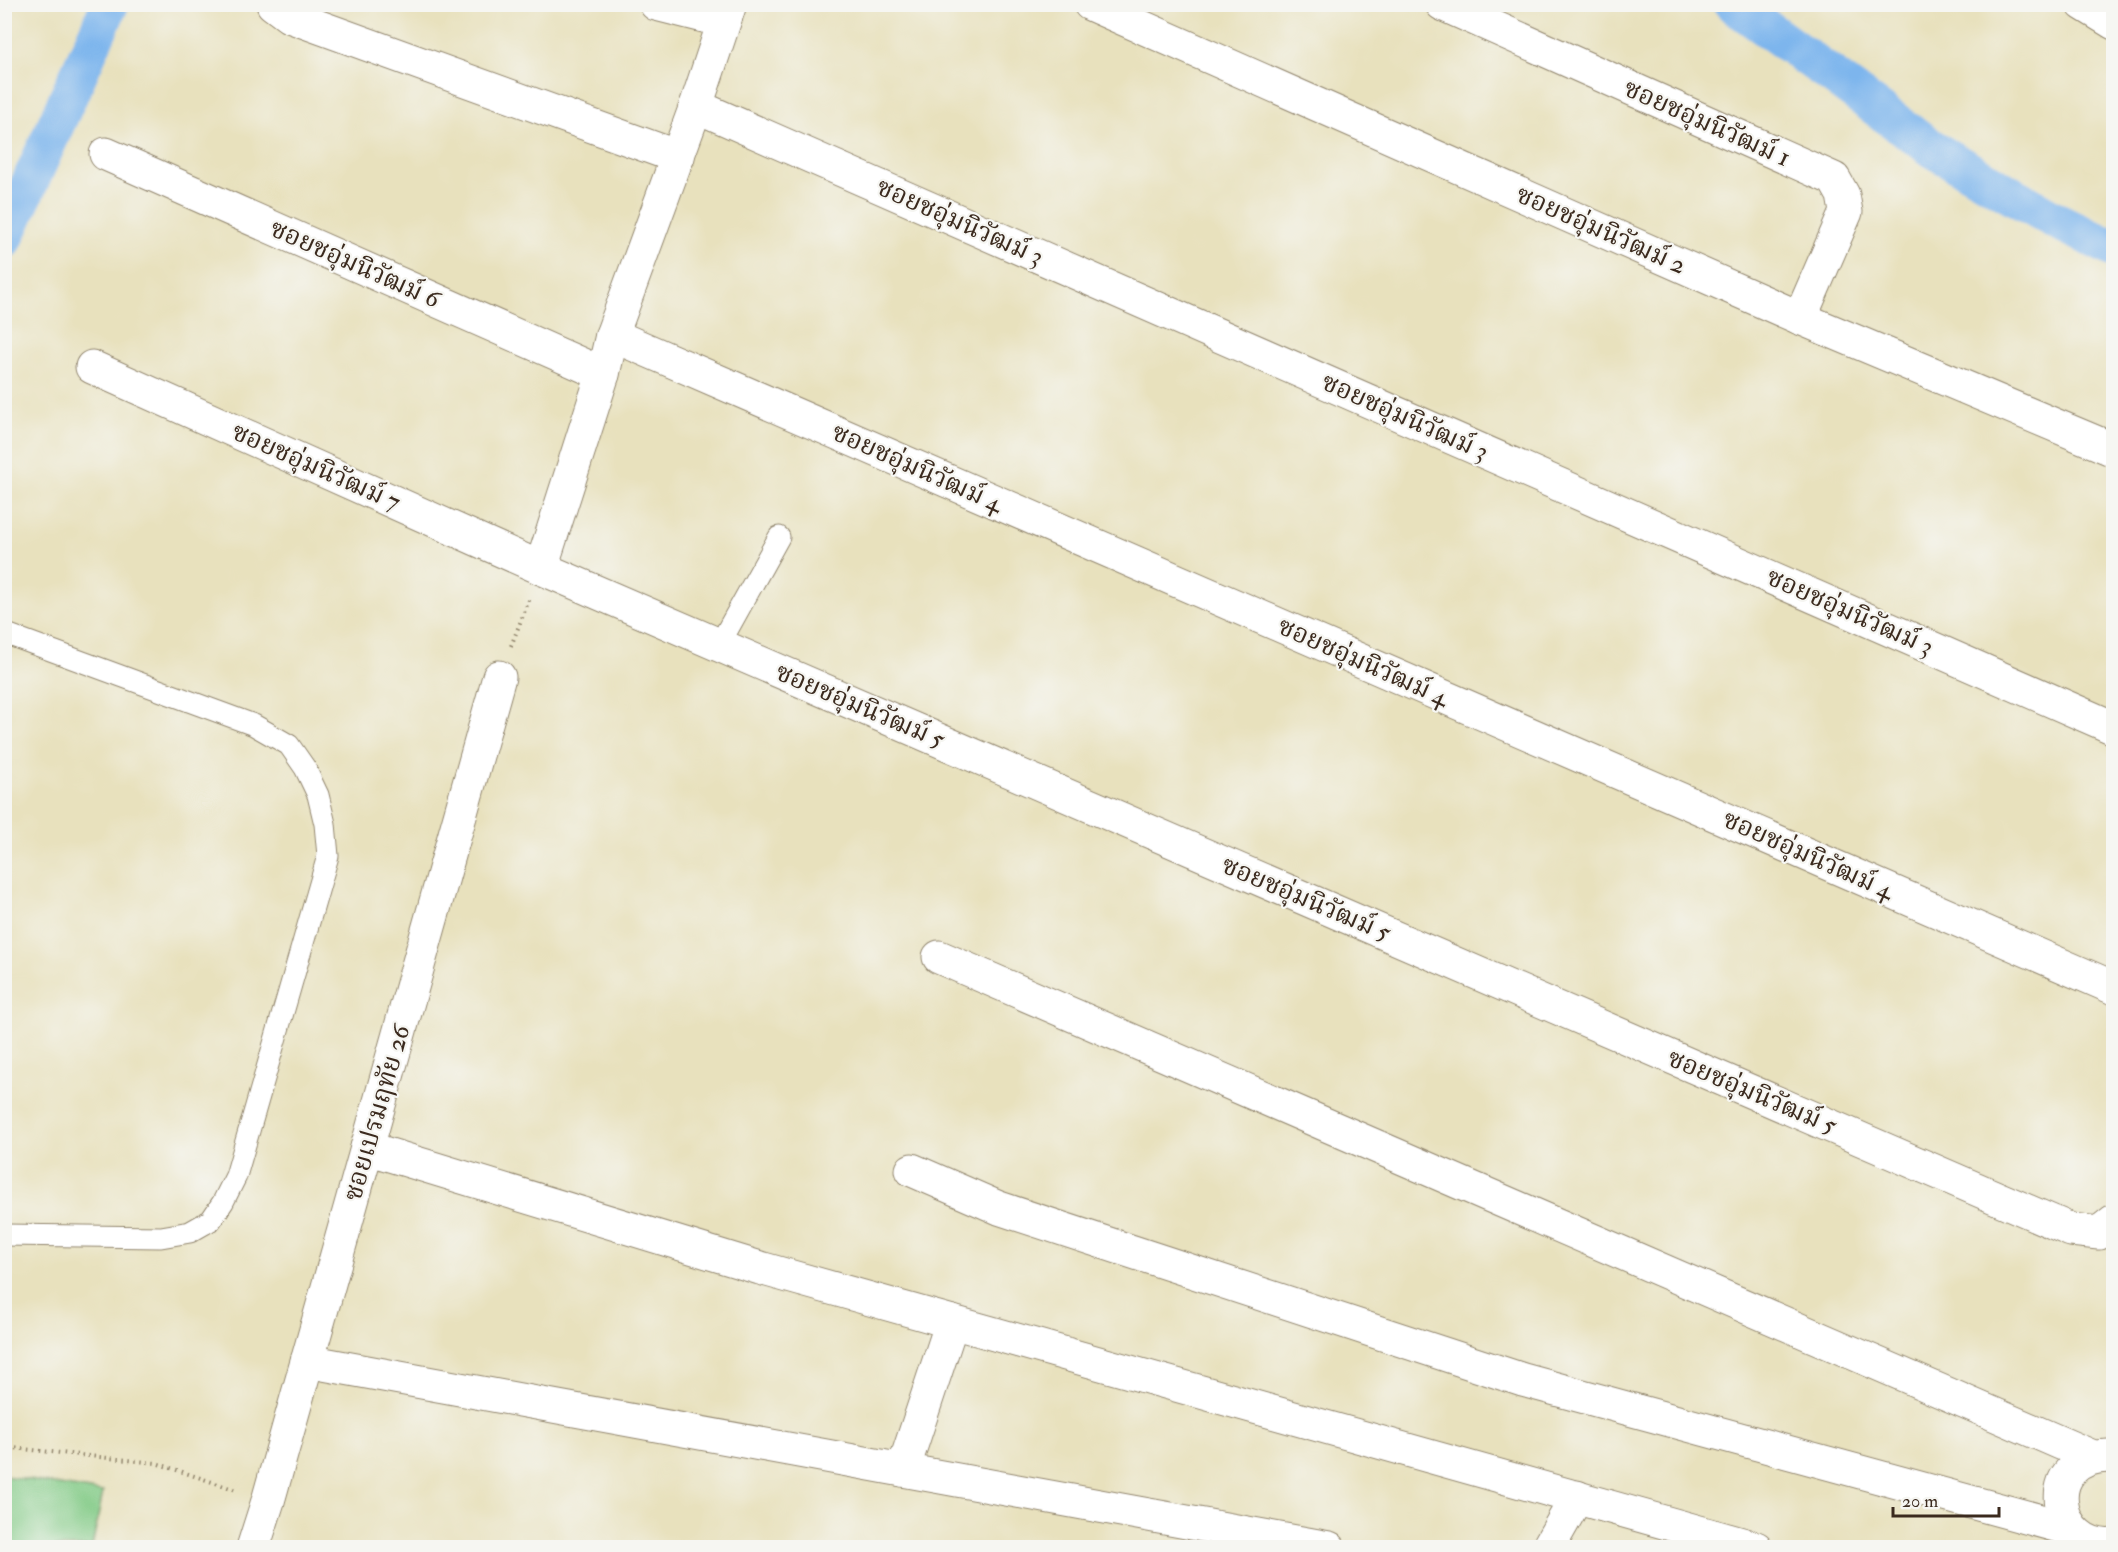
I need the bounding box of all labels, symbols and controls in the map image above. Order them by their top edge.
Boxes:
street label: ซอยชอุ่มนิวัฒม์ 1 [1618,71,1796,175]
street label: ซอยชอุ่มนิวัฒม์ 3 [871,170,1049,274]
street label: ซอยชอุ่มนิวัฒม์ 2 [1511,177,1691,283]
street label: ซอยชอุ่มนิวัฒม์ 6 [265,211,447,317]
street label: ซอยชอุ่มนิวัฒม์ 3 [1316,365,1494,469]
street label: ซอยชอุ่มนิวัฒม์ 7 [226,415,406,519]
street label: ซอยชอุ่มนิวัฒม์ 4 [826,415,1009,521]
street label: ซอยชอุ่มนิวัฒม์ 3 [1761,560,1939,664]
street label: ซอยชอุ่มนิวัฒม์ 4 [1272,609,1455,715]
street label: ซอยชอุ่มนิวัฒม์ 5 [770,655,950,757]
street label: ซอยชอุ่มนิวัฒม์ 4 [1717,802,1900,908]
street label: ซอยชอุ่มนิวัฒม์ 5 [1216,848,1396,950]
street label: ซอยเปรมฤทัย 26 [337,1019,418,1205]
street label: ซอยชอุ่มนิวัฒม์ 5 [1662,1041,1842,1143]
scale bar [1893,1480,2000,1518]
text: 20 m [1902,1490,1938,1513]

